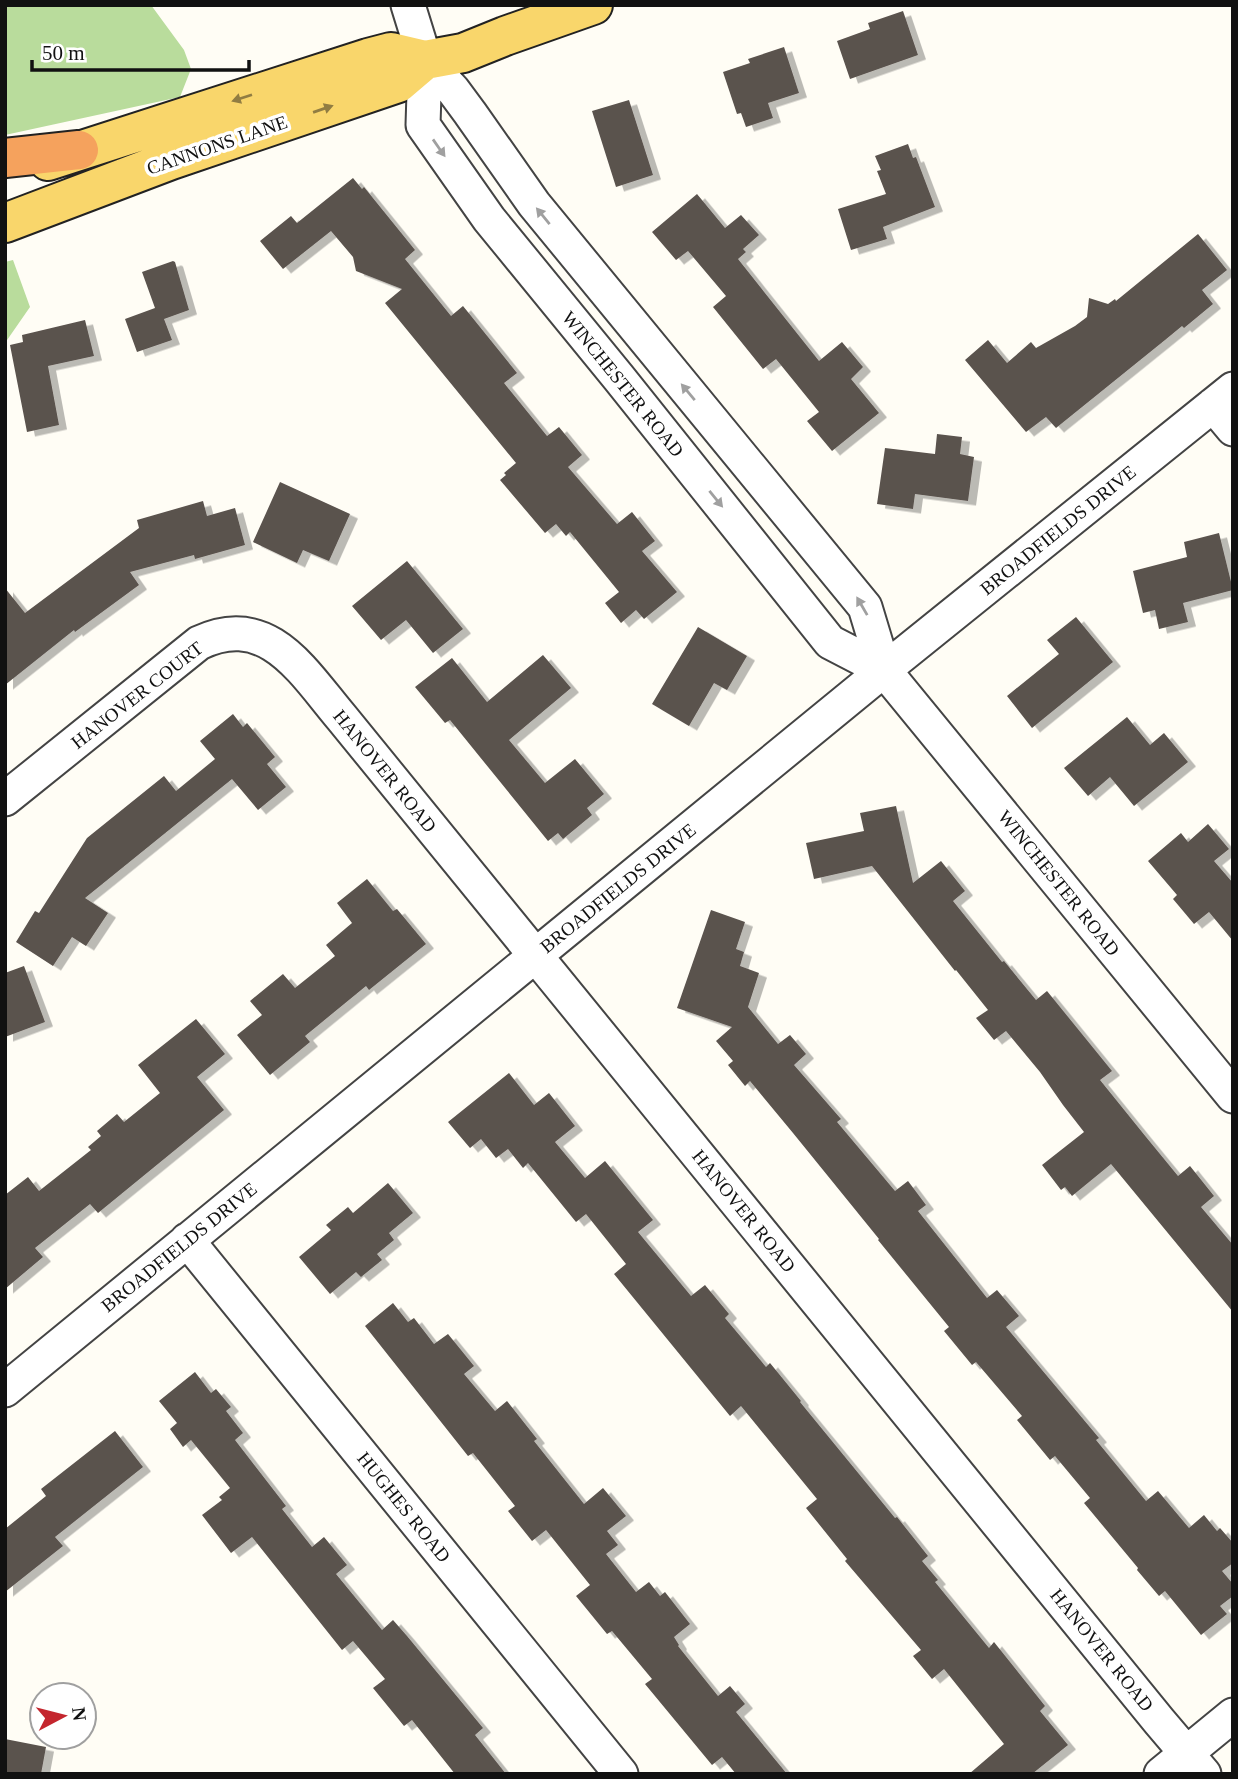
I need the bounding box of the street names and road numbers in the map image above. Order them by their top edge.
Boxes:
street label: CANNONS LANE [144,111,290,179]
street label: WINCHESTER ROAD [558,307,688,461]
street label: BROADFIELDS DRIVE [976,461,1140,599]
street label: HANOVER COURT [67,637,207,753]
street label: HANOVER ROAD [329,706,441,836]
street label: WINCHESTER ROAD [994,806,1124,960]
street label: BROADFIELDS DRIVE [536,819,700,957]
street label: HANOVER ROAD [688,1146,800,1276]
street label: BROADFIELDS DRIVE [97,1178,261,1316]
street label: HUGHES ROAD [353,1448,455,1566]
street label: HANOVER ROAD [1046,1585,1158,1715]

